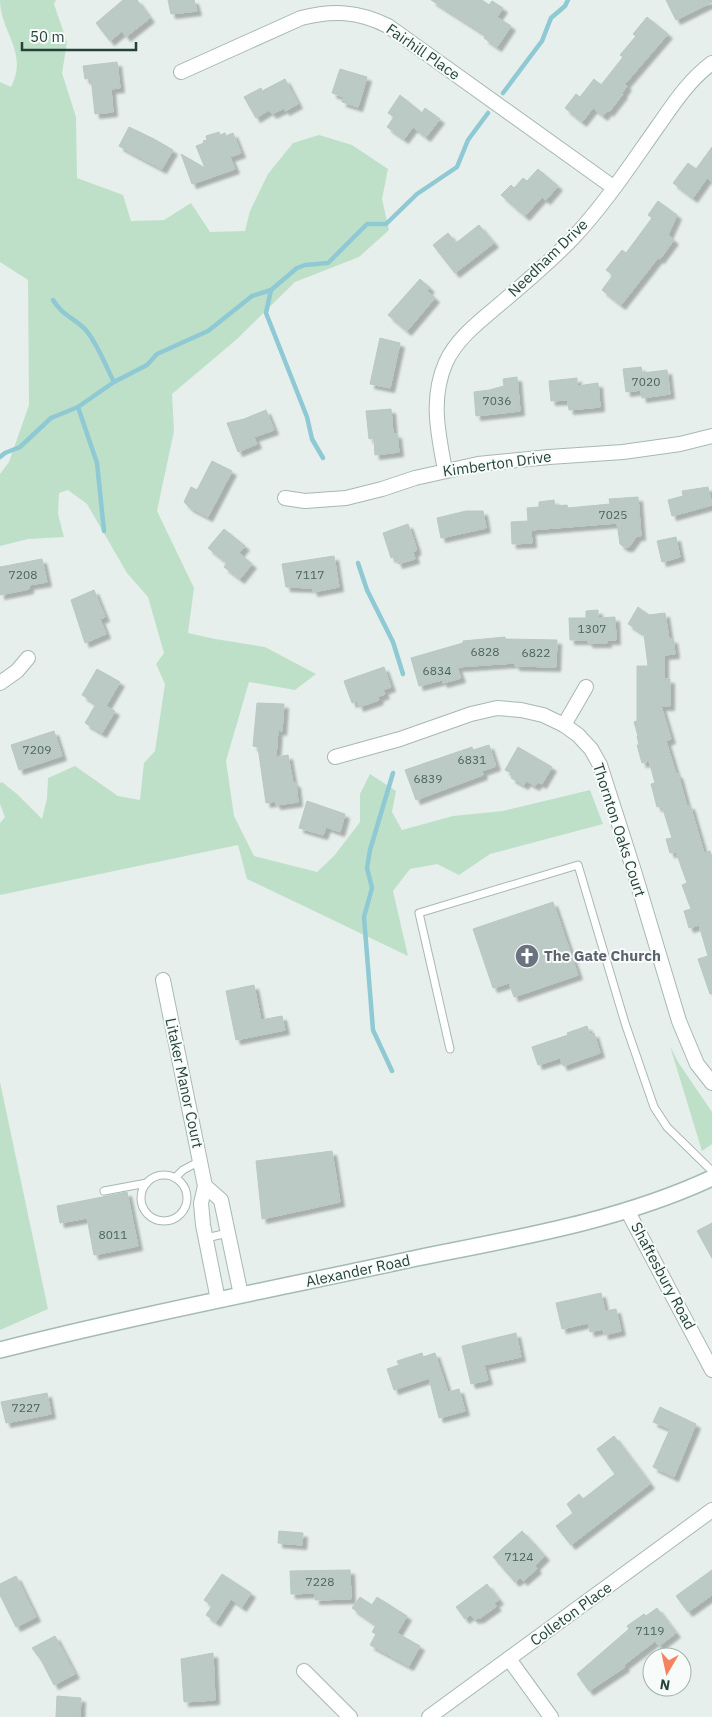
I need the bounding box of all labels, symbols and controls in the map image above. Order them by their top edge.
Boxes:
street label: Fairhill Place [383,19,464,84]
scale bar [22,20,136,52]
text: 50 m [30,27,65,46]
street label: Needham Drive [504,215,592,301]
house number: 7020 [632,374,660,389]
house number: 7036 [483,393,511,408]
street label: Kimberton Drive [441,446,552,481]
house number: 7025 [599,507,627,522]
house number: 7208 [9,567,37,582]
house number: 7117 [296,567,324,582]
house number: 1307 [578,621,606,636]
house number: 6828 [471,644,499,659]
house number: 6822 [522,645,550,660]
house number: 6834 [423,663,451,678]
house number: 7209 [23,742,51,757]
house number: 6831 [458,752,486,767]
street label: Thornton Oaks Court [589,761,650,899]
house number: 6839 [414,771,442,786]
church icon: The Gate Church [514,943,540,969]
place label: The Gate Church [544,946,661,965]
street label: Litaker Manor Court [161,1016,208,1150]
street label: Shaftesbury Road [627,1219,700,1333]
house number: 8011 [99,1227,127,1242]
street label: Alexander Road [304,1250,412,1291]
house number: 7227 [12,1400,40,1415]
house number: 7124 [505,1549,533,1564]
house number: 7228 [306,1574,334,1589]
street label: Colleton Place [526,1578,615,1650]
house number: 7119 [636,1623,664,1638]
north arrow [642,1647,692,1697]
text: N [659,1675,671,1695]

